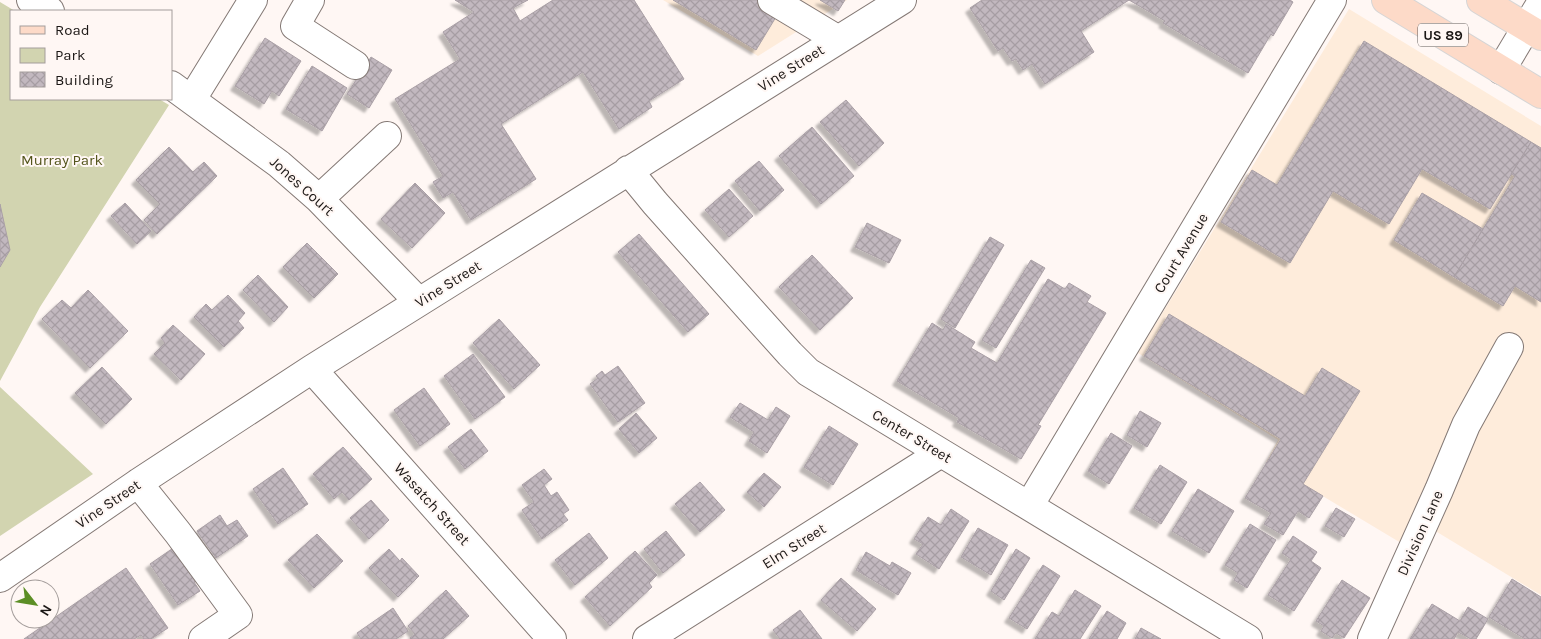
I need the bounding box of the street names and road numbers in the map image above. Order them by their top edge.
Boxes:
road number: US 89 [1418,24,1468,46]
street label: Vine Street [755,40,828,95]
street label: Jones Court [266,153,338,220]
street label: Court Avenue [1150,210,1212,296]
street label: Vine Street [412,256,485,311]
street label: Center Street [869,405,955,467]
street label: Wasatch Street [390,459,474,549]
street label: Vine Street [72,476,144,532]
street label: Division Lane [1393,488,1447,578]
street label: Elm Street [759,519,829,573]

